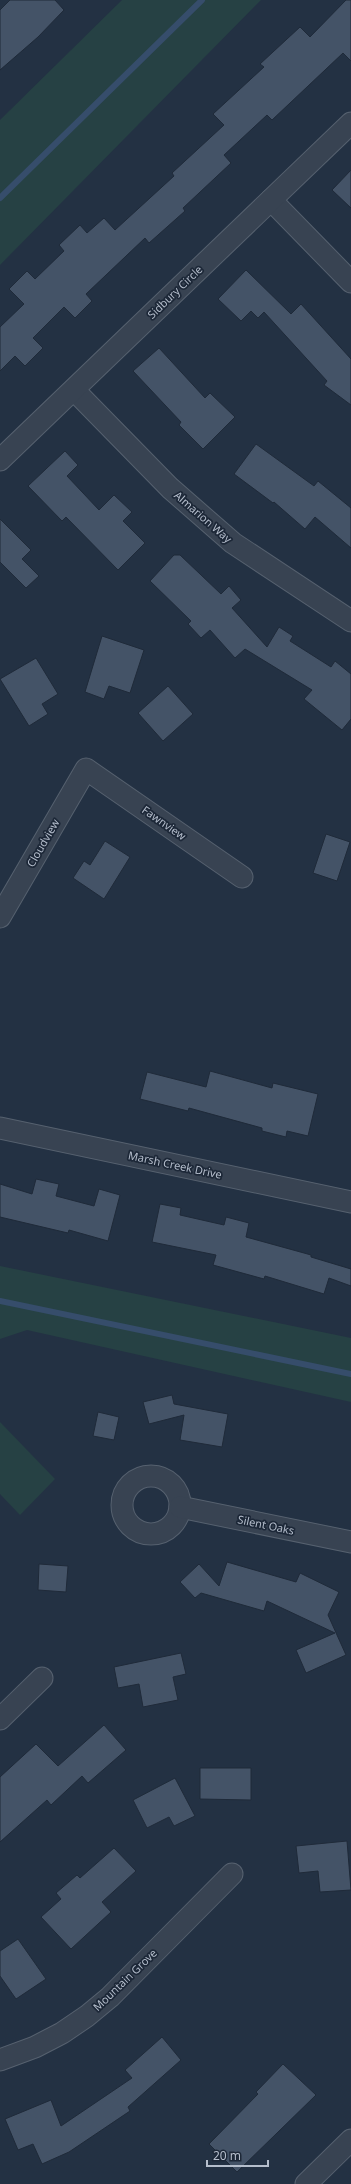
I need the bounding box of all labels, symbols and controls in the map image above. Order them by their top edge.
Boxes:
street label: Sidbury Circle [144,262,205,322]
street label: Almarion Way [171,487,236,546]
street label: Fawnview [139,802,190,843]
street label: Cloudview [23,816,63,869]
street label: Marsh Creek Drive [127,1147,223,1182]
street label: Silent Oaks [236,1511,296,1538]
street label: Mountain Grove [89,1945,160,2014]
scale bar [207,2142,268,2168]
text: 20 m [213,2147,241,2164]

